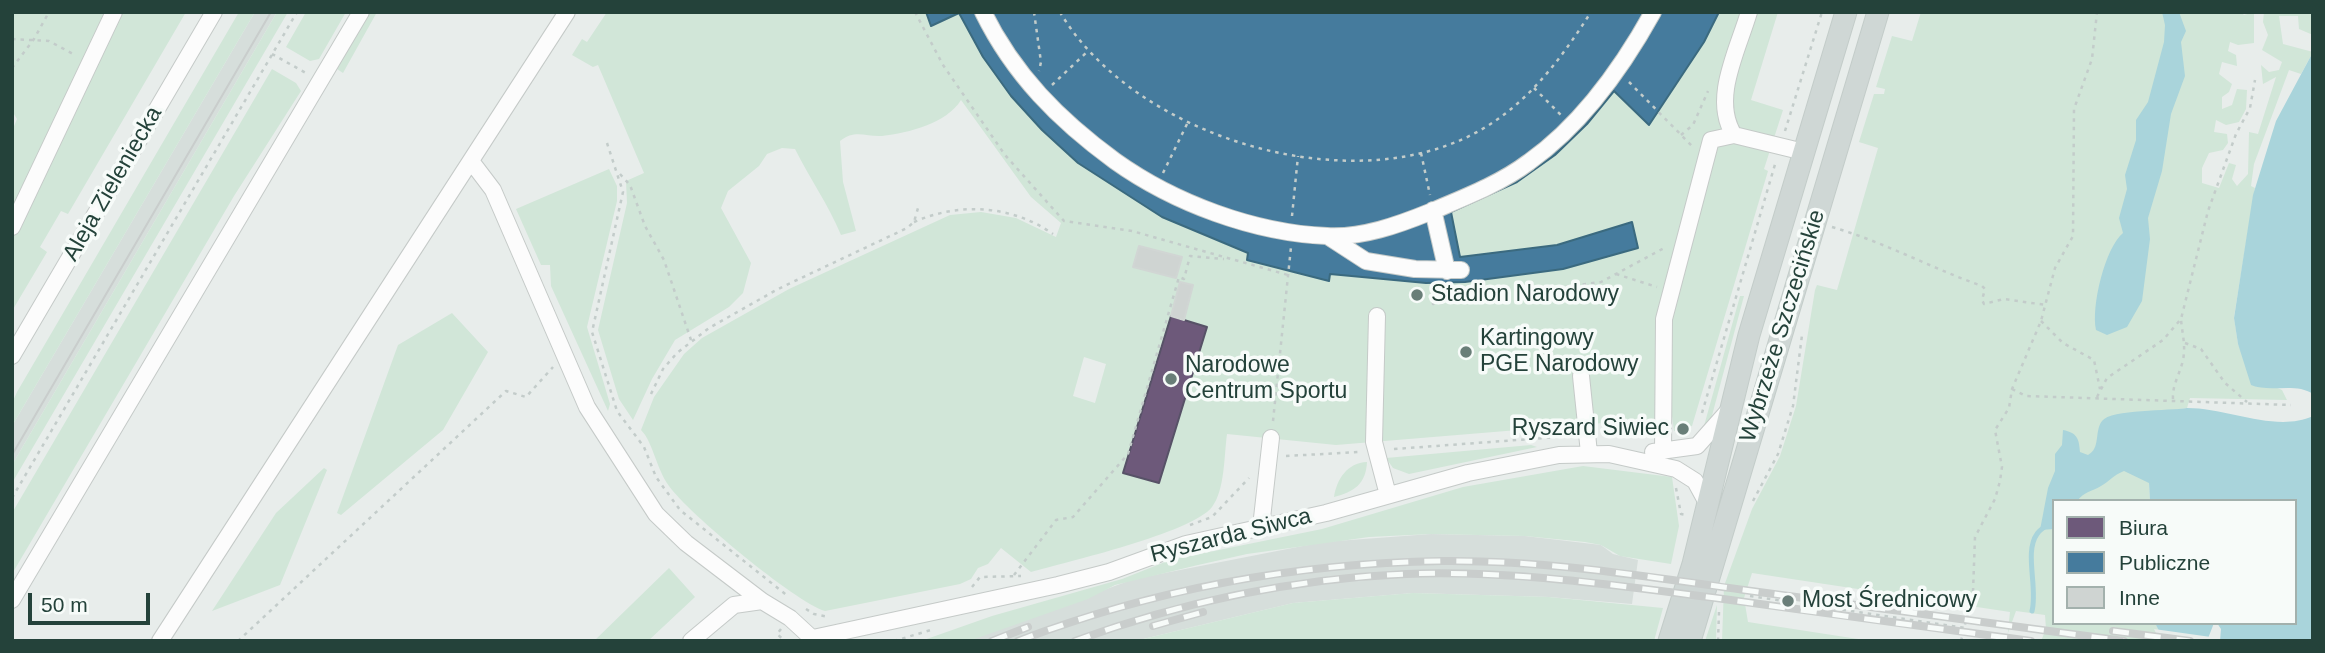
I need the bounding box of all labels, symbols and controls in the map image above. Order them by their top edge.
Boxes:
street label: Aleja Zieleniecka [58,102,168,266]
street label: Wybrzeże Szczecińskie [1735,207,1831,445]
place label: Stadion Narodowy [1431,281,1619,309]
marker: Stadion Narodowy [1409,287,1425,303]
place label: Kartingowy PGE Narodowy [1480,325,1639,379]
marker: Kartingowy PGE Narodowy [1458,344,1474,360]
place label: Narodowe Centrum Sportu [1185,352,1347,406]
marker: Narodowe Centrum Sportu [1163,371,1179,387]
place label: Ryszard Siwiec [1512,415,1669,443]
marker: Ryszard Siwiec [1675,421,1691,437]
legend [2052,499,2297,625]
street label: Ryszarda Siwca [1148,503,1314,569]
text: Biura [2119,516,2168,539]
text: Publiczne [2119,551,2210,574]
scale bar [32,580,154,624]
text: Inne [2119,586,2160,609]
place label: Most Średnicowy [1802,587,1977,615]
text: 50 m [41,593,88,616]
marker: Most Średnicowy [1780,593,1796,609]

